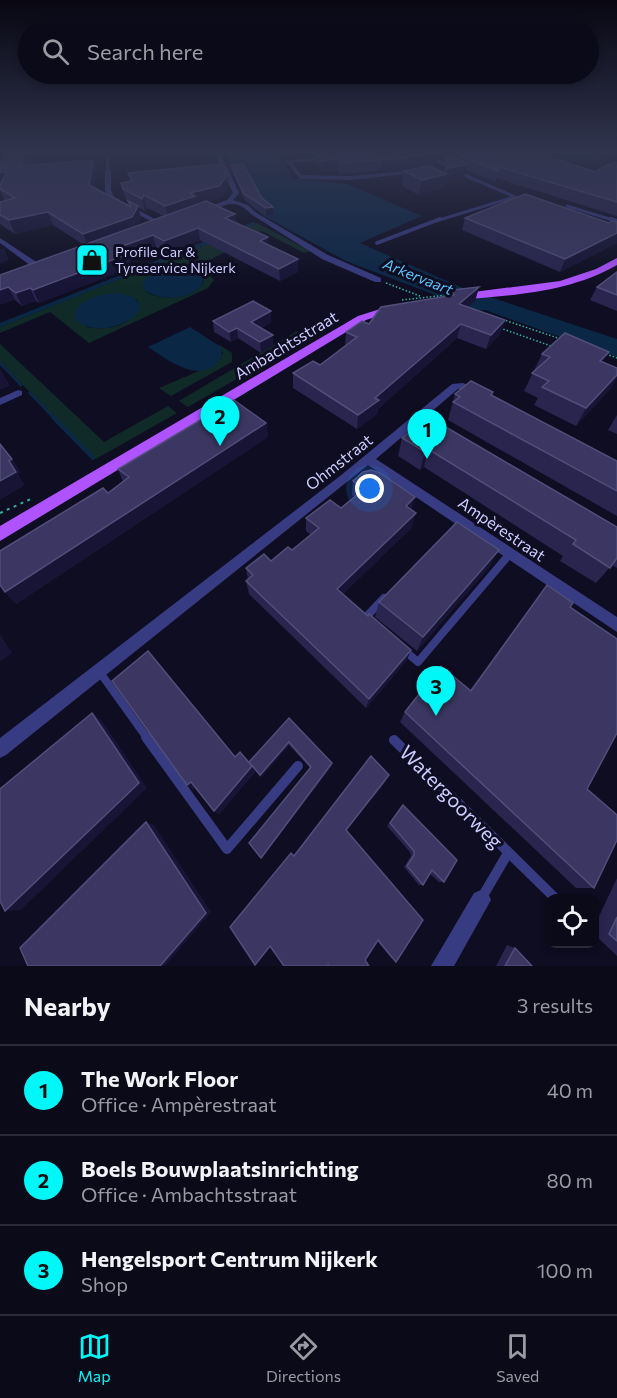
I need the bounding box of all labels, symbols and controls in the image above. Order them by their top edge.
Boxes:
search box [18,18,599,84]
icon: search [39,35,72,68]
text: Search here [87,38,203,65]
shop icon: Profile Car & Tyreservice Nijkerk [74,242,110,278]
place label: Profile Car & Tyreservice Nijkerk [115,243,236,276]
water label: Arkervaart [380,254,457,298]
street label: Ambachtsstraat [231,306,341,383]
pin: 2 [200,396,240,446]
pin: 1 [408,410,446,459]
street label: Ohmstraat [302,429,376,494]
your location [355,474,384,503]
street label: Ampèrestraat [455,493,550,565]
pin: 3 [416,666,456,716]
street label: Watergoorweg [395,740,508,853]
map controls [545,894,599,948]
button: locate [545,894,599,948]
text: Nearby [24,990,111,1021]
text: 3 results [517,993,593,1017]
text: The Work Floor [81,1065,238,1092]
text: 1 [39,1078,48,1102]
text: 40 m [547,1078,593,1102]
text: Office · Ampèrestraat [81,1092,277,1116]
text: Boels Bouwplaatsinrichting [81,1155,359,1182]
text: 2 [38,1168,49,1192]
text: 80 m [547,1168,593,1192]
text: Office · Ambachtsstraat [81,1182,297,1206]
text: Hengelsport Centrum Nijkerk [81,1245,378,1272]
text: 3 [38,1258,49,1282]
text: 100 m [537,1258,593,1282]
text: Shop [81,1272,128,1296]
tab: Map [78,1330,111,1385]
tab: Directions [266,1330,341,1385]
tab: Saved [496,1330,539,1385]

